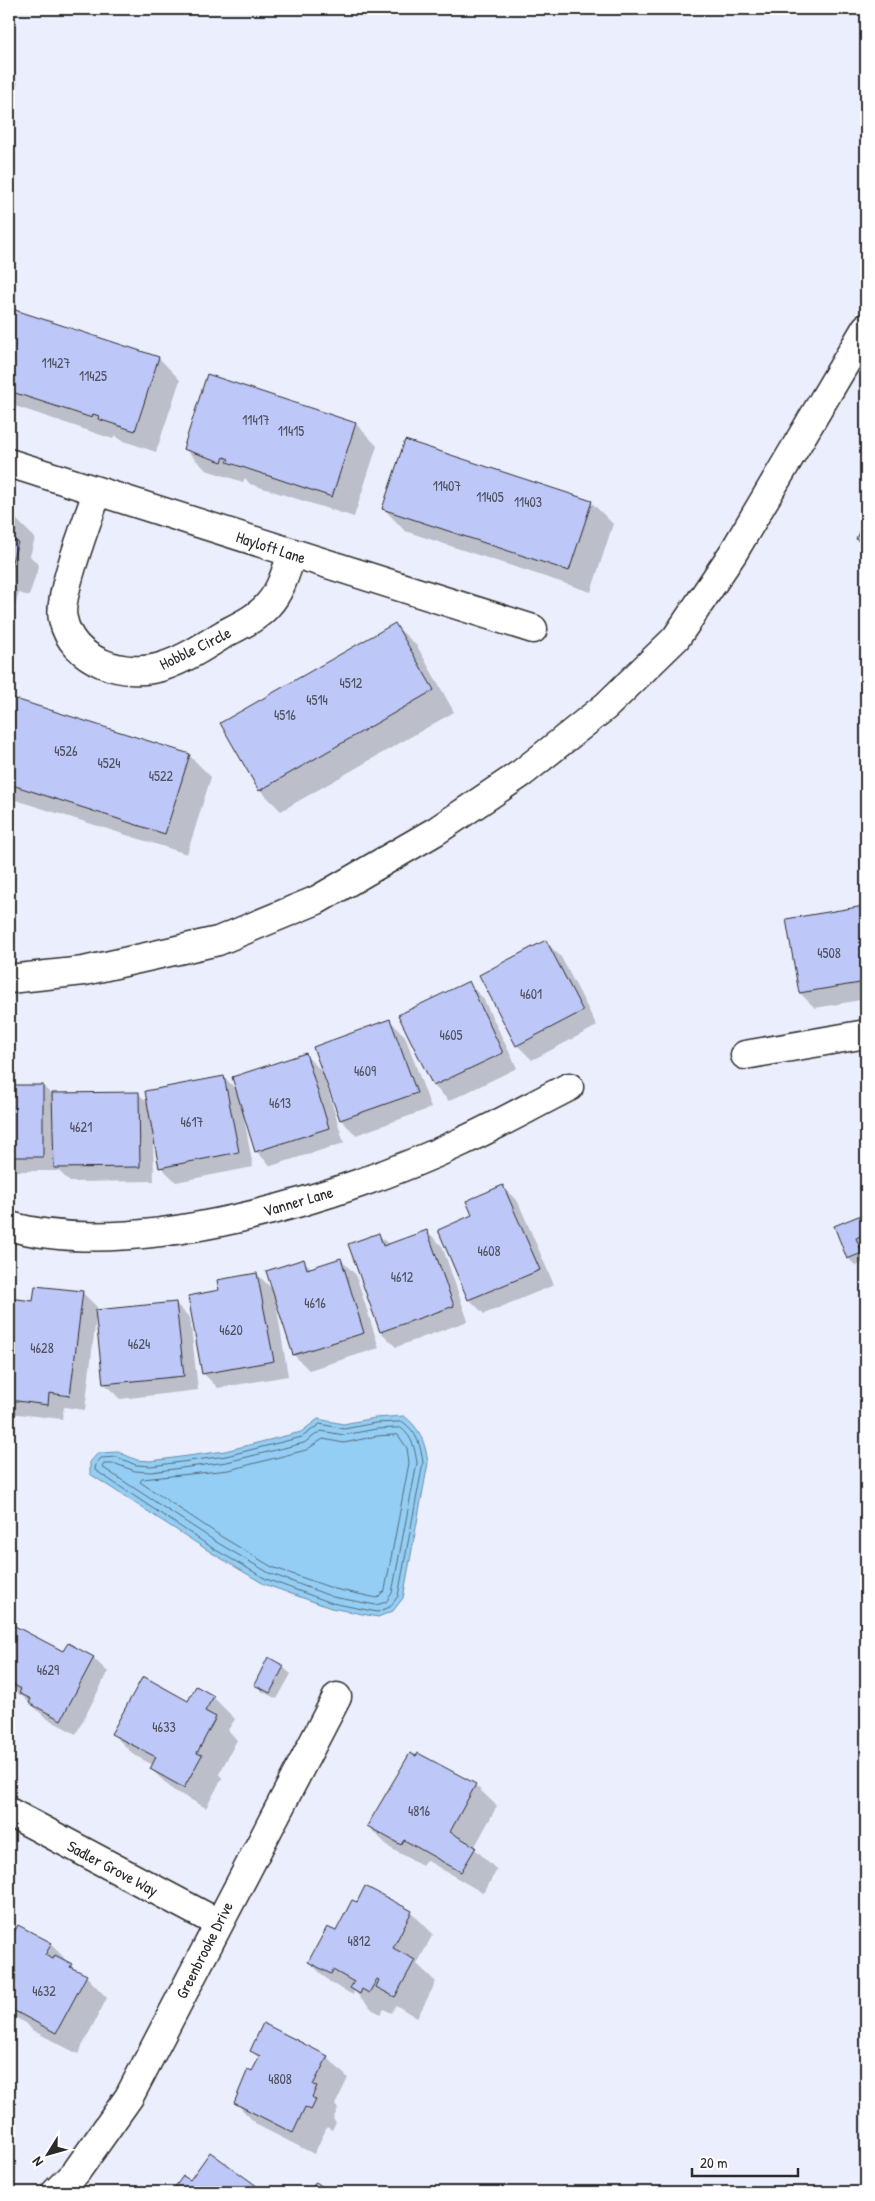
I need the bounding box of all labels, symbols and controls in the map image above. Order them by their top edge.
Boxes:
house number: 11427 [42,353,71,372]
house number: 11425 [79,366,107,385]
house number: 11417 [242,410,270,429]
house number: 11415 [278,421,304,440]
house number: 11407 [433,476,461,495]
house number: 11405 [476,487,504,506]
house number: 11403 [514,492,542,511]
street label: Hayloft Lane [233,525,309,569]
street label: Hobble Circle [156,621,235,675]
house number: 4512 [340,673,363,692]
house number: 4514 [306,690,328,709]
house number: 4516 [274,705,296,724]
house number: 4526 [54,741,78,760]
house number: 4524 [98,753,120,772]
house number: 4522 [149,766,174,785]
house number: 4508 [817,943,841,962]
house number: 4601 [520,984,542,1003]
house number: 4605 [439,1025,463,1044]
house number: 4609 [354,1061,376,1080]
house number: 4613 [269,1093,291,1112]
house number: 4617 [181,1112,203,1131]
house number: 4621 [70,1117,92,1136]
street label: Vanner Lane [260,1180,336,1221]
house number: 4608 [477,1241,501,1260]
house number: 4612 [391,1267,414,1286]
house number: 4616 [304,1293,326,1312]
house number: 4620 [219,1320,243,1339]
house number: 4624 [128,1334,150,1353]
house number: 4628 [30,1338,54,1357]
house number: 4629 [37,1660,59,1679]
house number: 4633 [152,1717,176,1736]
house number: 4816 [408,1801,430,1820]
street label: Sadler Grove Way [64,1835,162,1901]
street label: Greenbrooke Drive [170,1897,238,2002]
house number: 4812 [348,1931,371,1950]
house number: 4632 [32,1981,56,2000]
house number: 4808 [268,2069,292,2088]
north arrow [22,2128,72,2178]
scale bar [692,2146,799,2178]
text: 20 m [700,2152,727,2173]
text: N [27,2153,47,2171]

